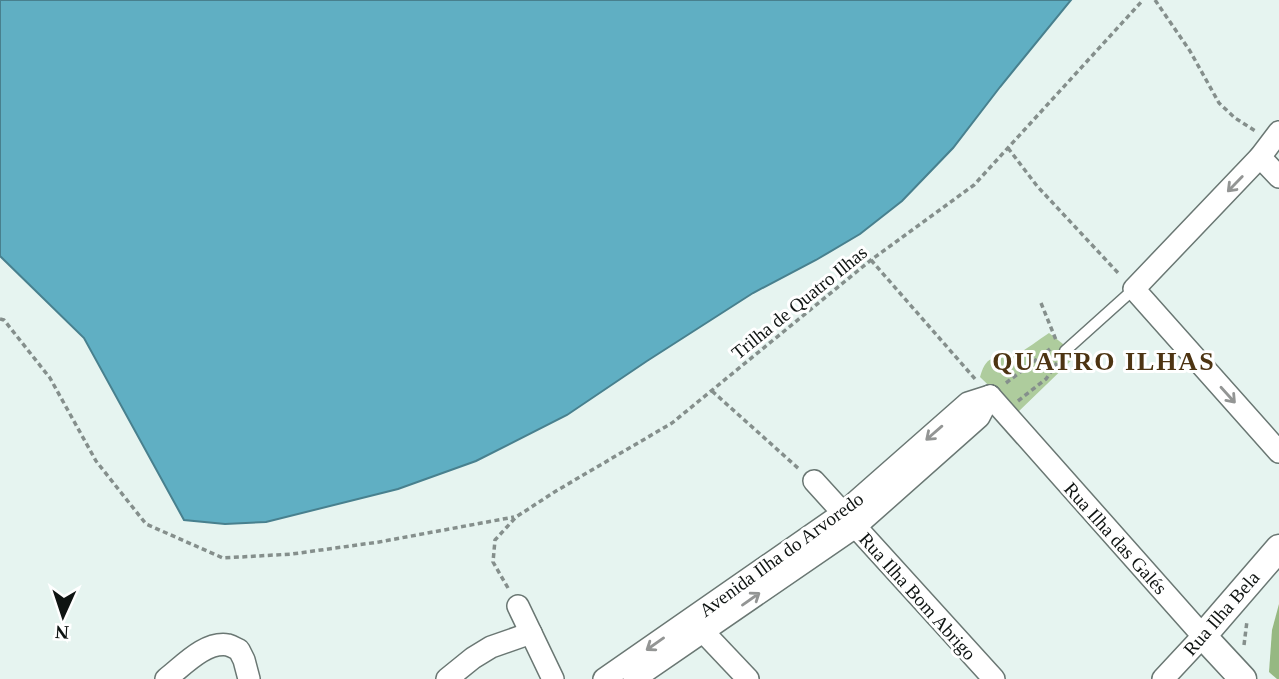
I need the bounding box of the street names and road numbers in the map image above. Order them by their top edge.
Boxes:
street label: Trilha de Quatro Ilhas [728,241,871,363]
street label: Rua Ilha das Galés [1060,478,1171,598]
street label: Avenida Ilha do Arvoredo [695,488,867,621]
street label: Rua Ilha Bom Abrigo [855,528,980,664]
street label: Rua Ilha Bela [1179,567,1264,660]

